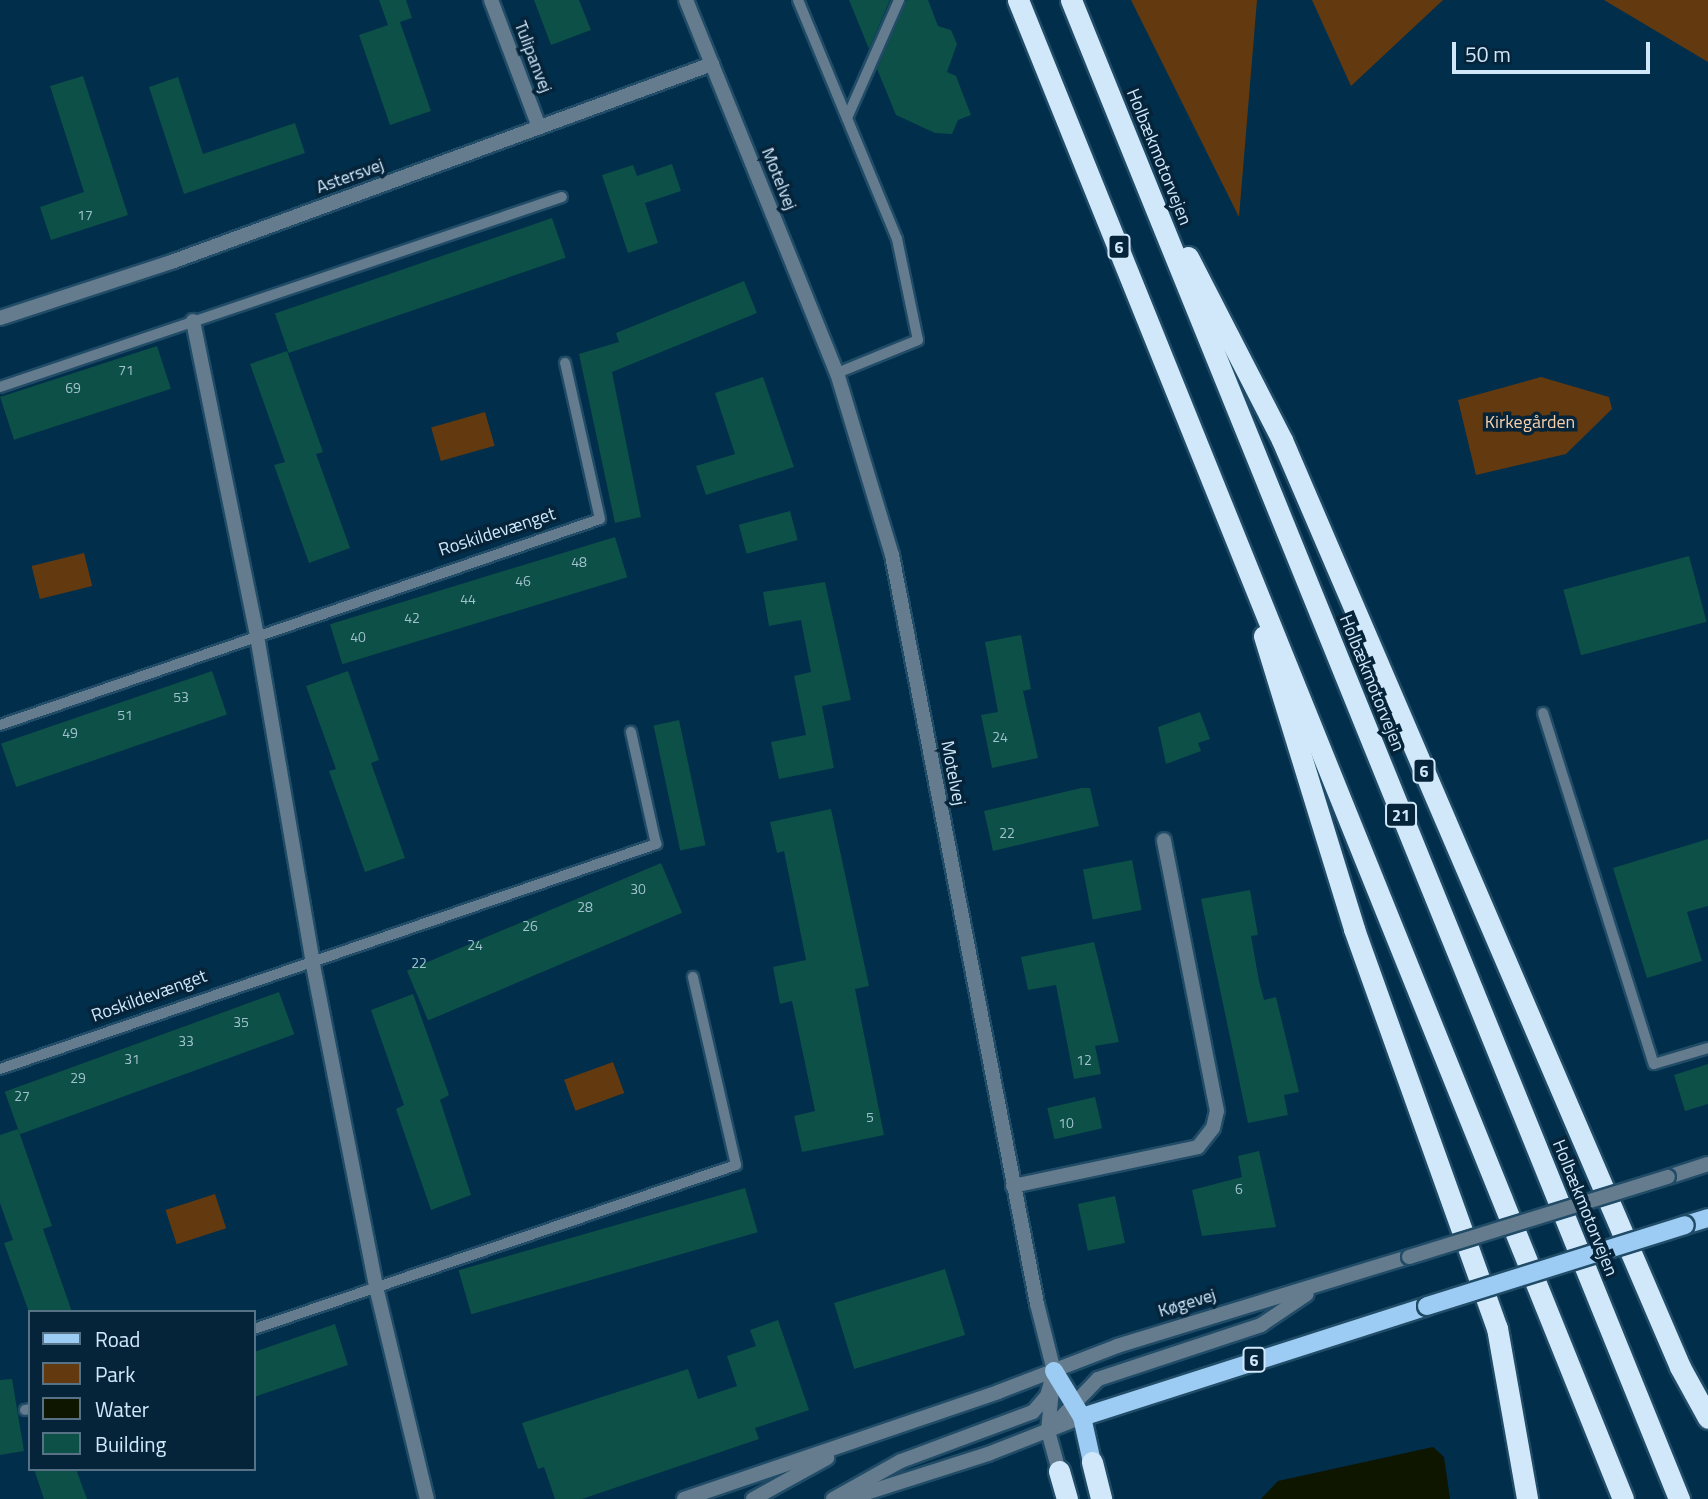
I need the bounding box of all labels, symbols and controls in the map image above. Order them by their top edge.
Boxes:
street label: Tulipanvej [509,18,557,96]
scale bar [1456,28,1654,72]
text: 50 m [1465,38,1511,70]
street label: Holbækmotorvejen [1122,86,1196,228]
street label: Motelvej [757,145,801,213]
street label: Astersvej [313,154,387,198]
house number: 17 [77,207,93,223]
road number: 6 [1107,234,1131,260]
house number: 71 [118,362,134,378]
house number: 69 [65,380,81,396]
park label: Kirkegården [1485,411,1575,433]
street label: Roskildevænget [436,503,558,561]
house number: 48 [571,554,587,570]
house number: 46 [515,573,531,589]
house number: 44 [460,591,476,607]
house number: 42 [404,610,420,626]
street label: Holbækmotorvejen [1335,612,1409,754]
house number: 40 [350,629,366,645]
house number: 53 [173,689,189,705]
house number: 51 [117,707,133,723]
house number: 49 [62,725,78,741]
house number: 24 [992,729,1008,745]
street label: Motelvej [936,739,970,807]
road number: 6 [1412,758,1436,784]
road number: 21 [1384,802,1418,828]
house number: 22 [999,825,1015,841]
house number: 30 [630,881,646,897]
house number: 28 [577,899,593,915]
house number: 26 [522,918,538,934]
house number: 24 [467,937,483,953]
house number: 22 [411,955,427,971]
street label: Roskildevænget [88,965,210,1027]
house number: 35 [233,1014,249,1030]
house number: 33 [178,1033,194,1049]
house number: 31 [124,1051,140,1067]
house number: 12 [1076,1052,1092,1068]
house number: 29 [70,1070,86,1086]
house number: 27 [14,1088,30,1104]
house number: 5 [866,1109,874,1125]
house number: 10 [1058,1115,1074,1131]
street label: Holbækmotorvejen [1548,1137,1622,1279]
house number: 6 [1235,1181,1243,1197]
street label: Køgevej [1156,1284,1218,1322]
legend [28,1310,256,1471]
text: Road [95,1323,140,1355]
road number: 6 [1242,1348,1266,1372]
text: Park [95,1358,135,1390]
text: Water [95,1393,149,1425]
text: Building [95,1428,166,1460]

